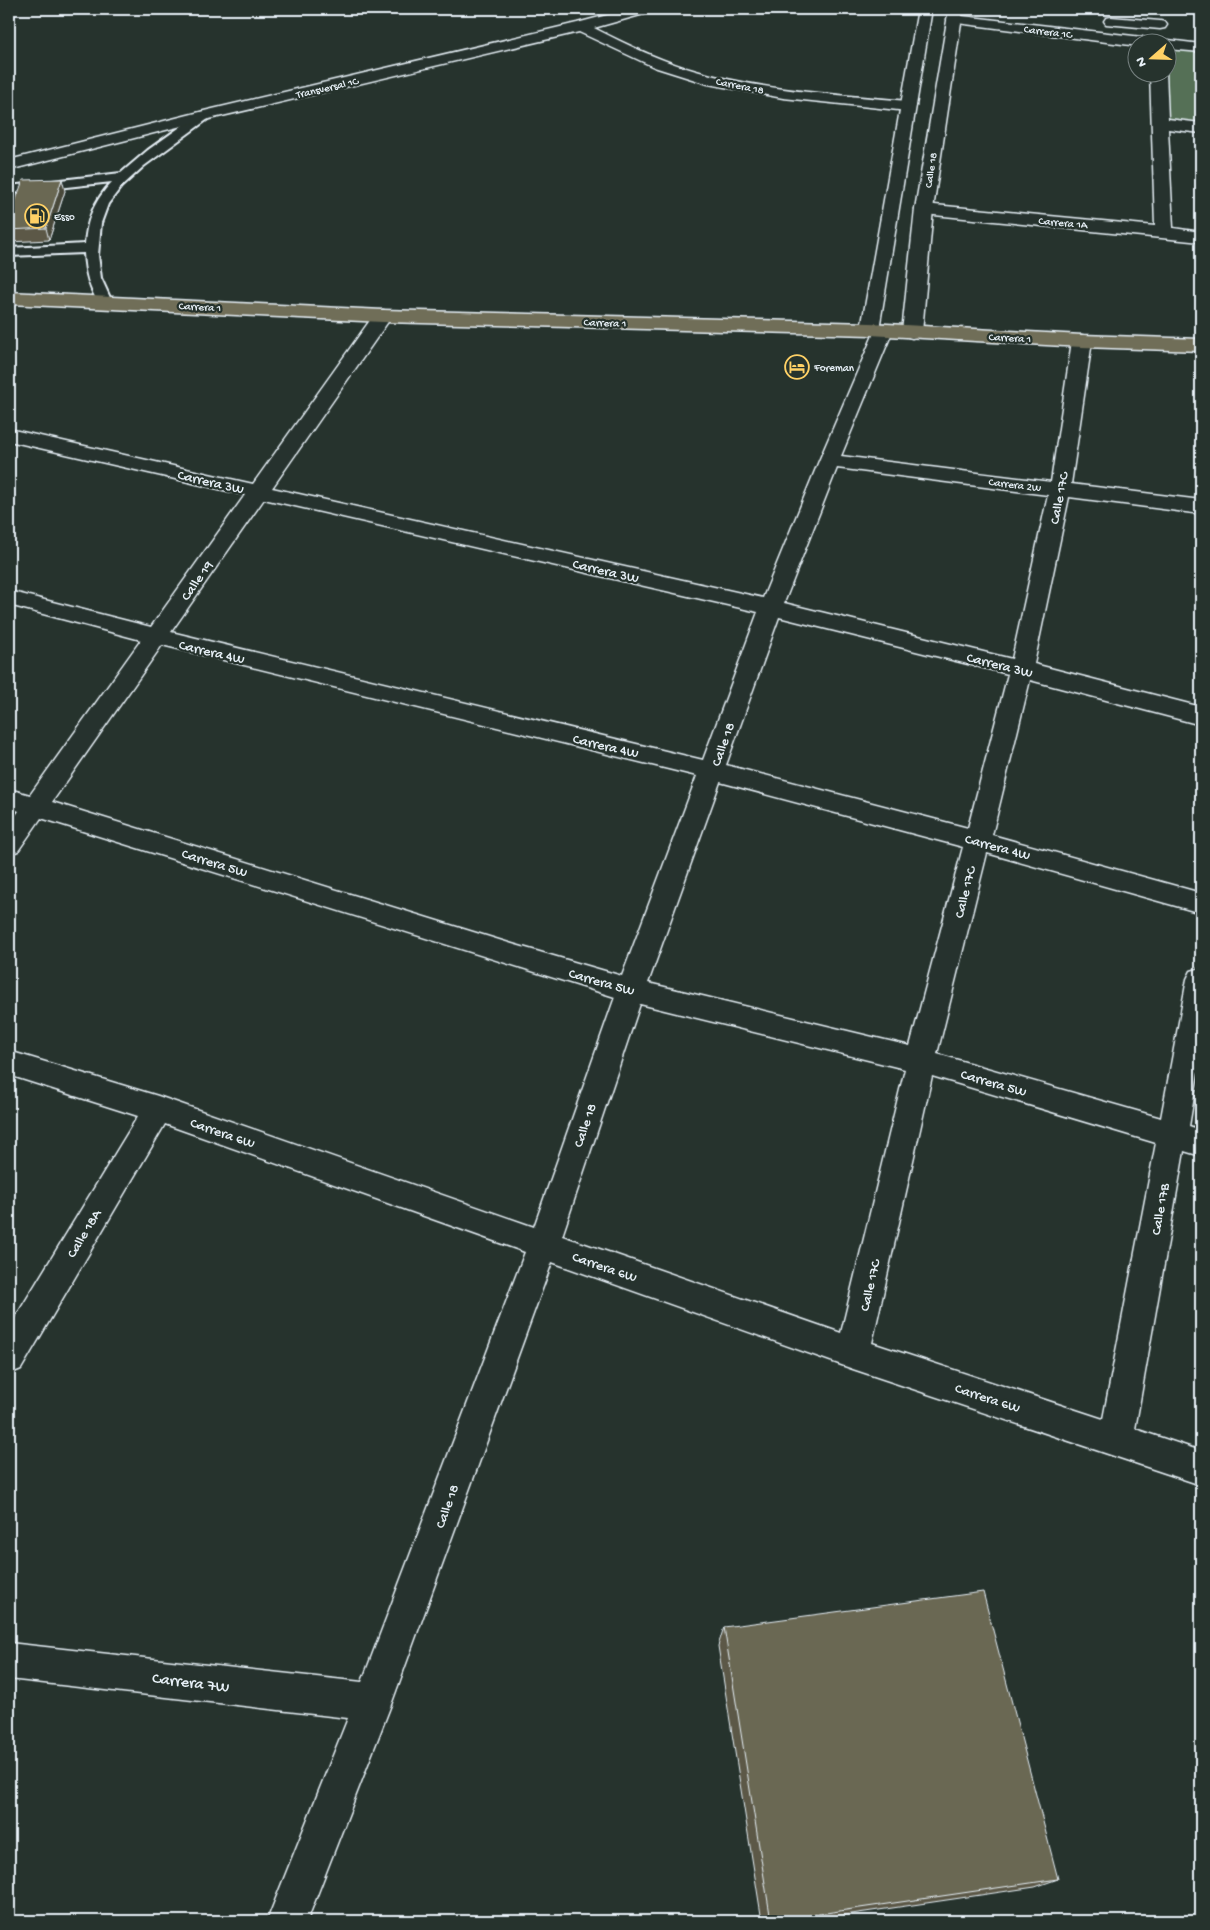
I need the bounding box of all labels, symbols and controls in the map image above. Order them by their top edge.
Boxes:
street label: Carrera 1C [1023,24,1074,42]
north arrow [1128,32,1178,82]
text: N [1133,54,1152,69]
street label: Transversal 1C [294,76,361,102]
street label: Carrera 18 [715,76,765,97]
street label: Calle 18 [923,152,941,189]
fuel station icon: Esso [24,203,50,229]
place label: Esso [54,212,75,224]
street label: Carrera 1A [1038,216,1088,232]
street label: Carrera 1 [178,301,221,315]
street label: Carrera 1 [583,317,626,331]
street label: Carrera 1 [988,332,1031,346]
hotel icon: Foreman [784,354,810,380]
place label: Foreman [813,363,855,375]
street label: Carrera 3W [176,468,245,499]
street label: Calle 17C [1047,470,1074,526]
street label: Carrera 2W [988,477,1042,495]
street label: Carrera 3W [571,557,640,588]
street label: Calle 19 [178,558,218,605]
street label: Carrera 4W [177,638,246,669]
street label: Carrera 3W [964,650,1034,683]
street label: Calle 18 [709,720,740,769]
street label: Carrera 4W [571,732,640,763]
street label: Carrera 4W [963,832,1032,865]
street label: Carrera 5W [179,846,249,882]
street label: Calle 17C [952,864,981,920]
street label: Carrera 5W [566,966,636,1001]
street label: Carrera 5W [958,1067,1028,1102]
street label: Calle 18 [571,1101,602,1150]
street label: Carrera 6W [187,1115,257,1153]
street label: Calle 17B [1149,1181,1175,1237]
street label: Calle 18A [64,1206,107,1262]
street label: Carrera 6W [569,1249,639,1287]
street label: Calle 17C [857,1257,886,1313]
street label: Carrera 6W [952,1381,1022,1418]
street label: Calle 18 [433,1482,464,1531]
street label: Carrera 7W [151,1670,231,1699]

